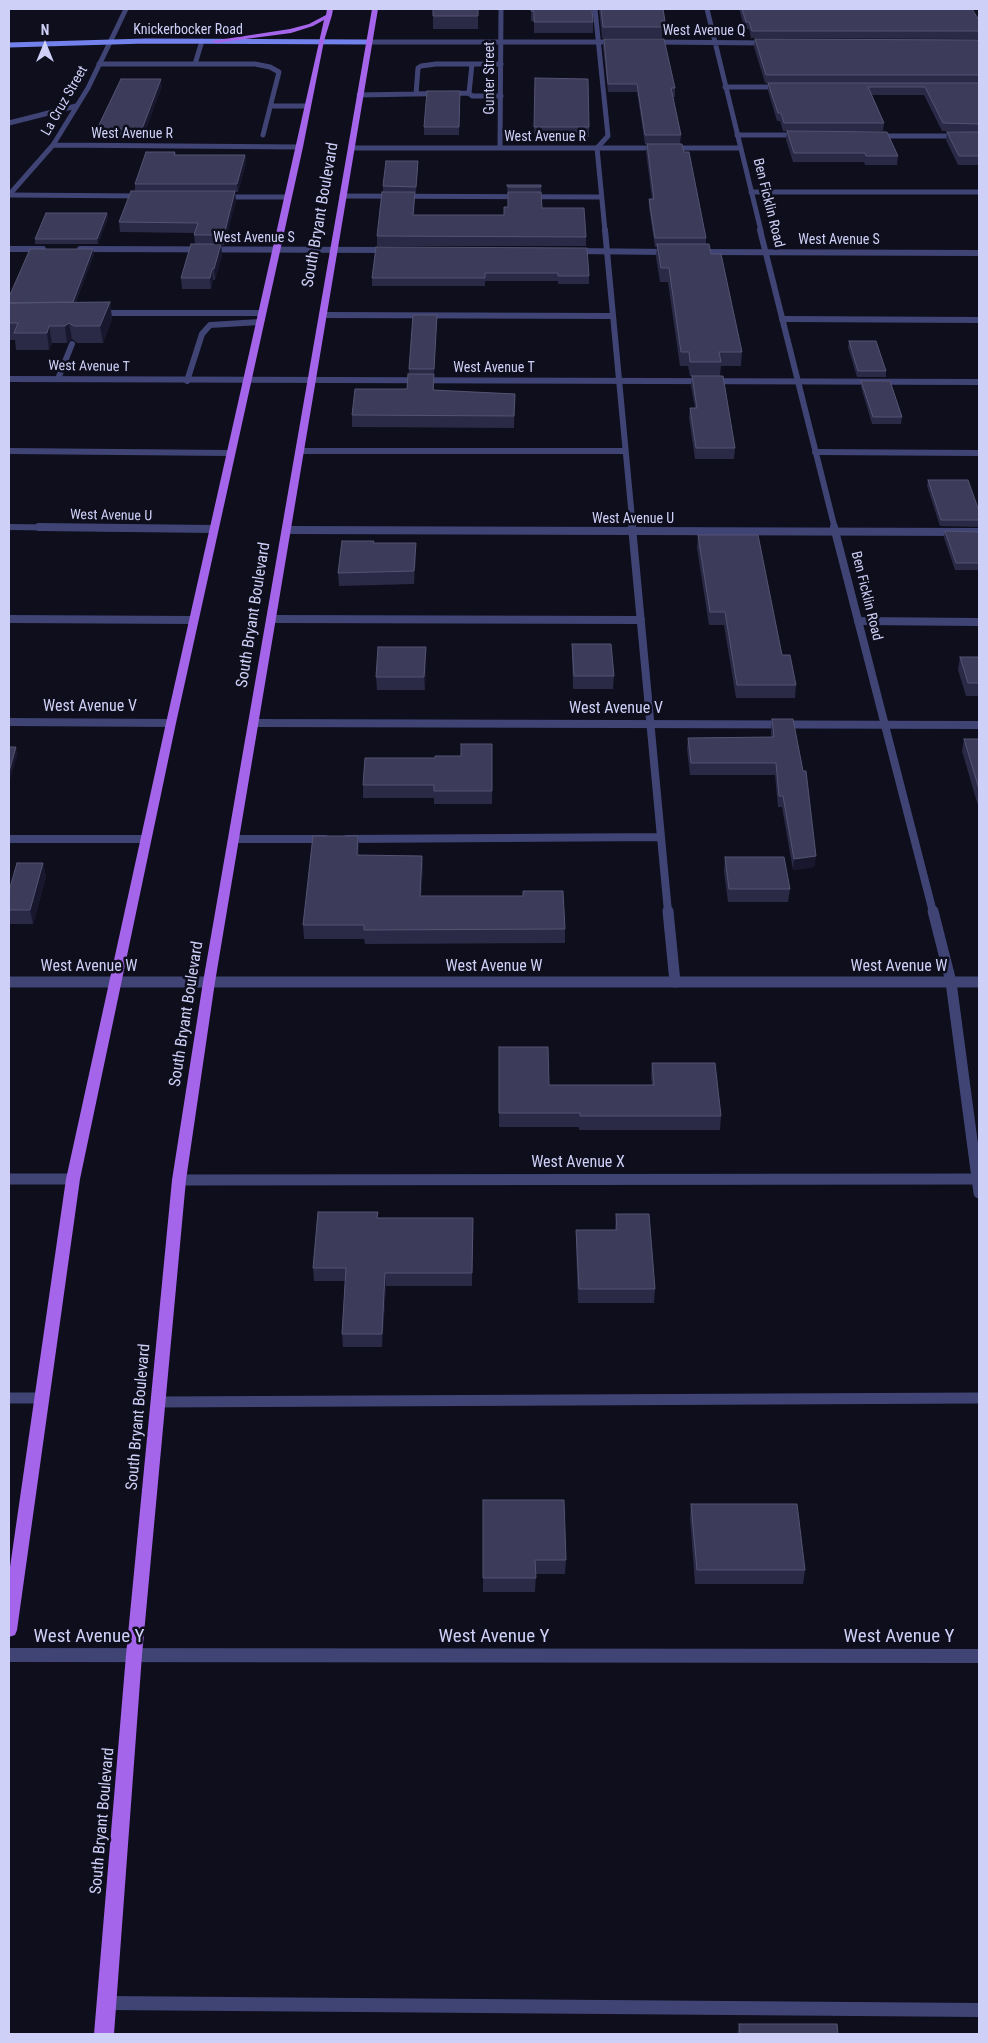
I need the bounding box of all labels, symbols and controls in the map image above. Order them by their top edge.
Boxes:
north arrow [20,20,70,70]
text: N [41,22,49,38]
street label: Knickerbocker Road [133,22,243,38]
street label: West Avenue Q [663,23,745,39]
street label: Gunter Street [482,42,498,114]
street label: La Cruz Street [38,63,92,139]
street label: West Avenue R [91,126,173,142]
street label: West Avenue R [504,129,586,145]
street label: South Bryant Boulevard [299,141,343,289]
street label: Ben Ficklin Road [749,157,787,249]
street label: West Avenue S [213,230,295,246]
street label: West Avenue S [798,232,880,248]
street label: West Avenue T [48,358,130,376]
street label: West Avenue T [453,360,535,376]
street label: West Avenue U [70,507,152,525]
street label: West Avenue U [592,511,674,527]
street label: South Bryant Boulevard [233,541,275,689]
street label: Ben Ficklin Road [847,550,885,642]
street label: West Avenue V [43,697,137,717]
street label: West Avenue V [569,699,663,719]
street label: South Bryant Boulevard [166,940,208,1088]
street label: West Avenue W [40,957,138,977]
street label: West Avenue W [445,957,543,977]
street label: West Avenue W [850,957,948,977]
street label: West Avenue X [531,1153,625,1173]
street label: South Bryant Boulevard [123,1343,155,1491]
street label: West Avenue Y [34,1626,144,1648]
street label: West Avenue Y [439,1626,549,1648]
street label: West Avenue Y [844,1626,954,1648]
street label: South Bryant Boulevard [87,1747,119,1895]

